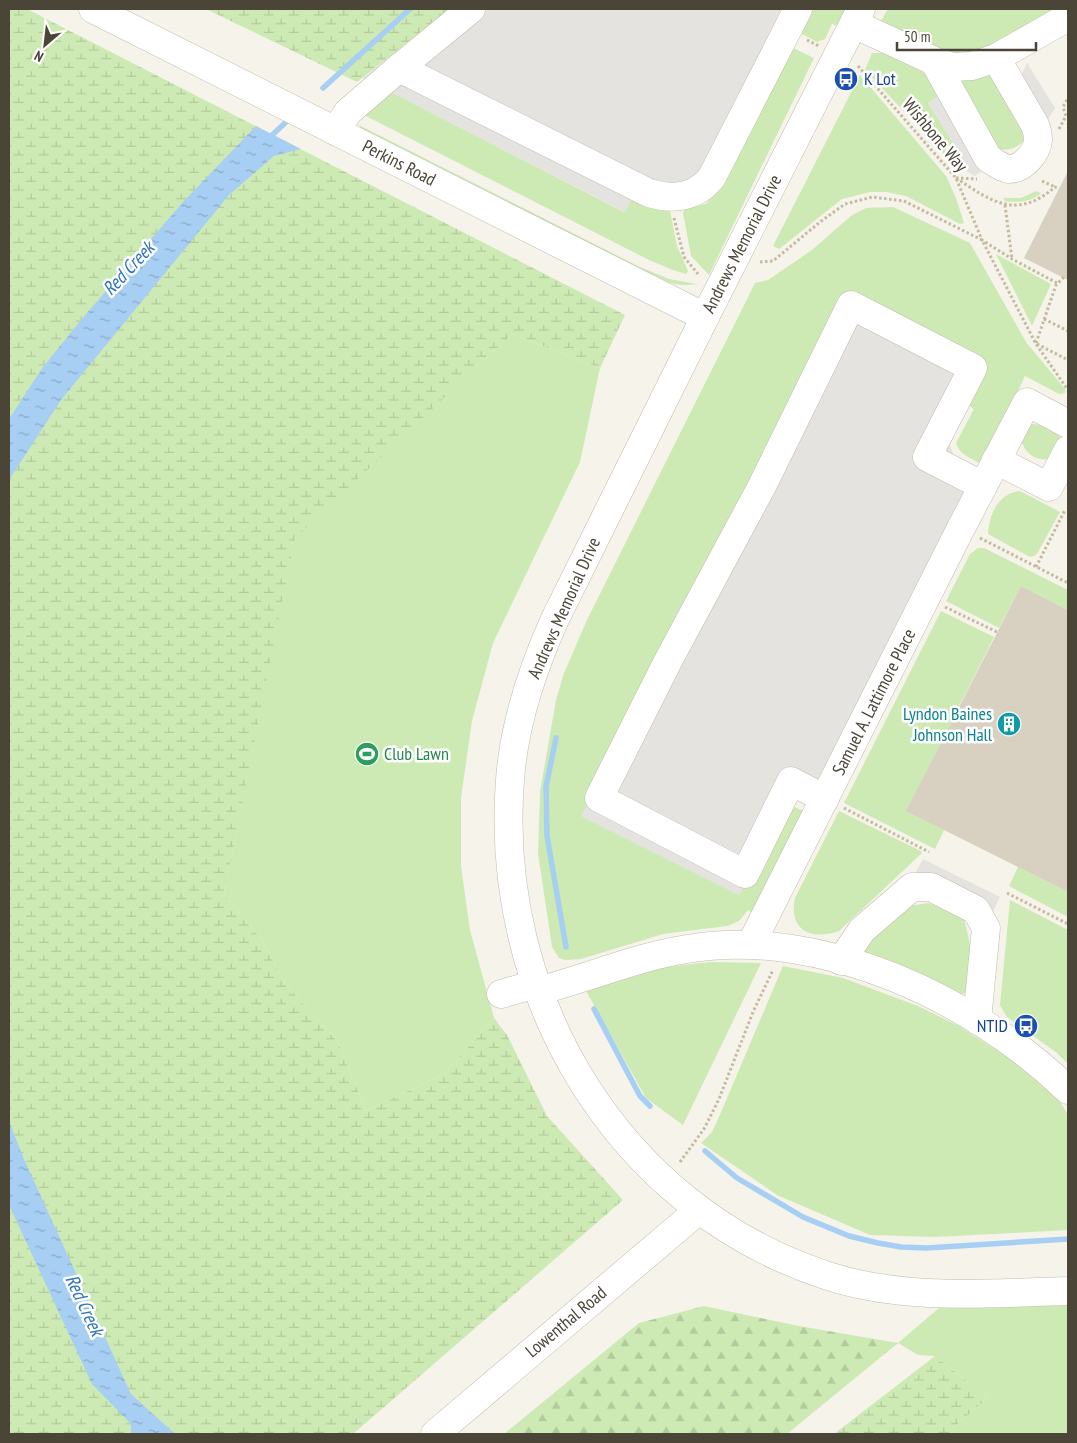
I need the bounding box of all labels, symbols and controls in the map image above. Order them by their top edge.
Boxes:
north arrow [20,20,70,70]
scale bar [897,20,1036,52]
text: 50 m [904,27,930,46]
text: N [31,47,46,66]
bus stop icon: K Lot [833,66,859,92]
place label: K Lot [864,67,896,90]
street label: Wishbone Way [898,93,973,177]
street label: Perkins Road [359,134,440,191]
street label: Andrews Memorial Drive [697,171,786,317]
water label: Red Creek [97,234,161,300]
street label: Andrews Memorial Drive [522,534,605,682]
street label: Samuel A. Lattimore Place [827,625,920,779]
place label: Lyndon Baines Johnson Hall [903,702,993,746]
building icon: Lyndon Baines Johnson Hall [996,711,1022,737]
sports icon: Club Lawn [354,741,380,767]
place label: Club Lawn [384,742,449,765]
bus stop icon: NTID [1013,1013,1039,1039]
place label: NTID [977,1014,1008,1037]
water label: Red Creek [60,1270,111,1342]
street label: Lowenthal Road [520,1281,611,1362]

